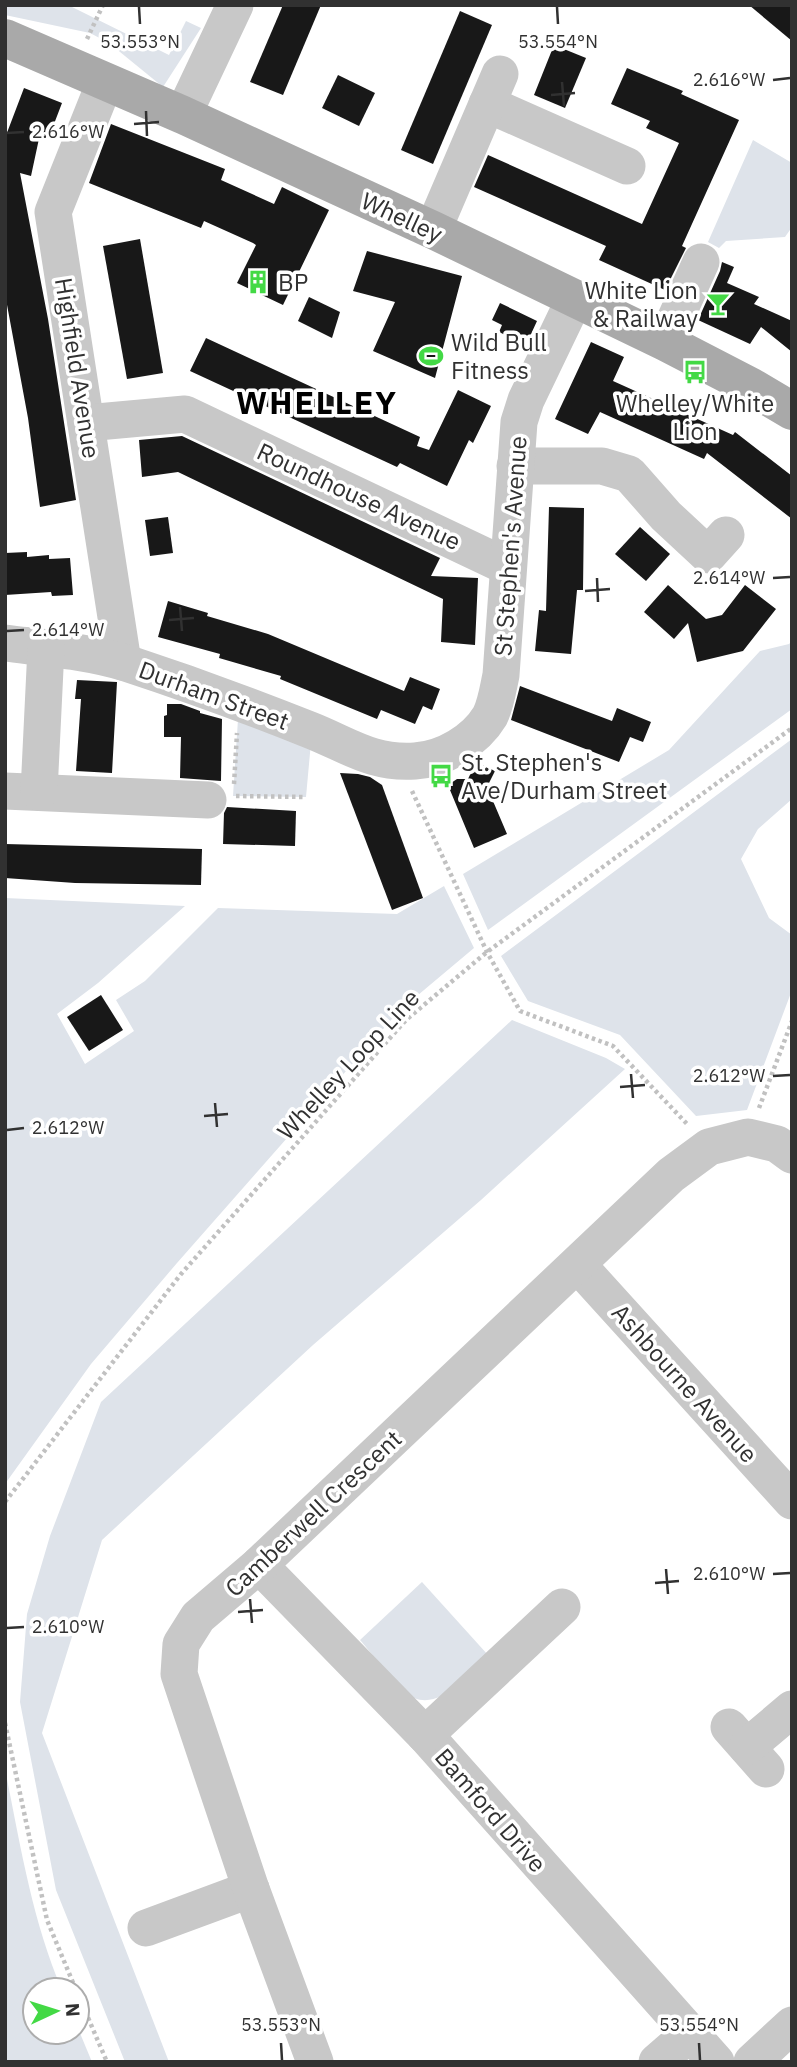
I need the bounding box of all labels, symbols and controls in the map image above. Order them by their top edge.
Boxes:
text: 53.553°N [100,30,180,53]
text: 53.554°N [518,30,598,53]
text: 2.616°W [693,68,765,91]
text: 2.616°W [32,120,104,143]
street label: Whelley [356,184,448,250]
place label: BP [278,266,308,298]
building icon: BP [244,268,272,296]
place label: White Lion & Railway [585,274,698,334]
street label: Highfield Avenue [48,275,108,461]
bar icon: White Lion & Railway [704,290,732,318]
place label: Wild Bull Fitness [451,326,547,386]
sports icon: Wild Bull Fitness [417,342,445,370]
bus stop icon: Whelley/White Lion [681,358,709,386]
district label: WHELLEY [236,381,398,423]
place label: Whelley/White Lion [616,387,774,447]
street label: Roundhouse Avenue [252,435,466,557]
street label: St Stephen's Avenue [486,435,534,657]
text: 2.614°W [693,566,765,589]
text: 2.614°W [32,618,104,641]
street label: Durham Street [135,653,293,737]
place label: St. Stephen's Ave/Durham Street [461,746,667,806]
bus stop icon: St. Stephen's Ave/Durham Street [427,762,455,790]
street label: Whelley Loop Line [270,982,426,1146]
text: 2.612°W [693,1064,765,1087]
text: 2.612°W [32,1116,104,1139]
street label: Ashbourne Avenue [605,1297,765,1469]
street label: Camberwell Crescent [218,1423,408,1603]
text: 2.610°W [693,1562,765,1585]
text: 2.610°W [32,1615,104,1638]
street label: Bamford Drive [428,1741,554,1879]
north arrow [21,1976,91,2046]
text: N [61,2002,85,2018]
text: 53.553°N [241,2013,321,2036]
text: 53.554°N [659,2013,739,2036]

